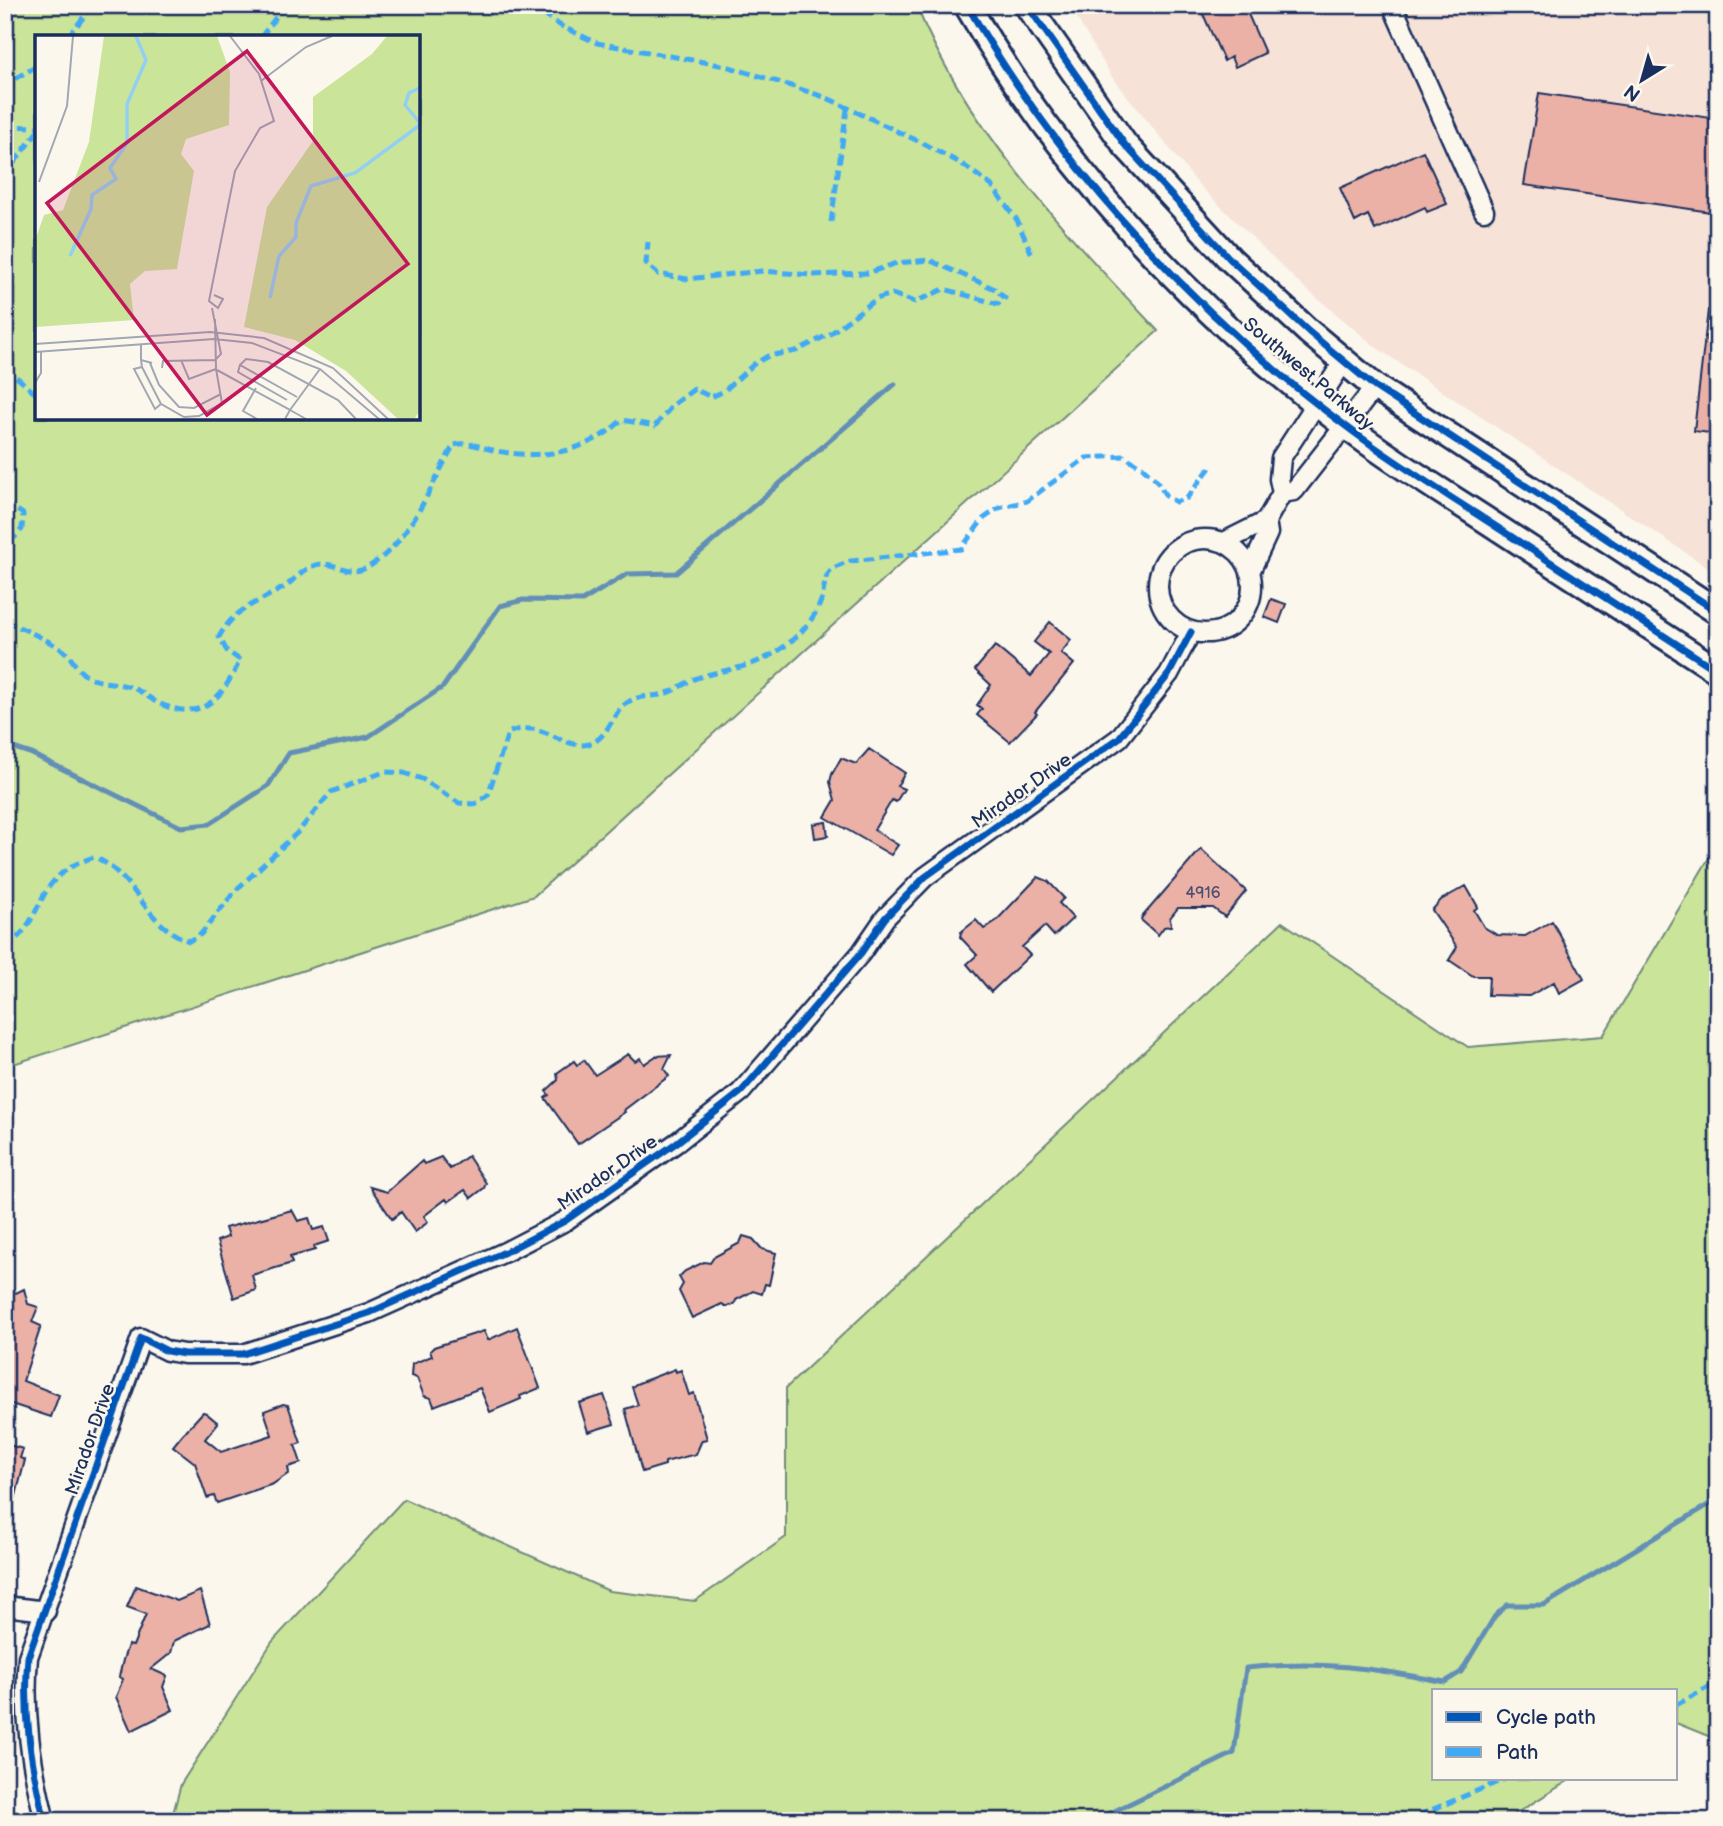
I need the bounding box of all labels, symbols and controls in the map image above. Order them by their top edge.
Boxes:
inset map [35,35,420,420]
north arrow [1608,46,1678,116]
text: N [1620,79,1645,106]
street label: Southwest Parkway [1238,313,1378,436]
street label: Mirador Drive [968,748,1076,834]
house number: 4916 [1186,884,1221,903]
street label: Mirador Drive [554,1130,662,1216]
street label: Mirador Drive [61,1381,120,1498]
legend [1432,1689,1678,1780]
text: Cycle path [1496,1705,1596,1730]
text: Path [1496,1740,1538,1765]

